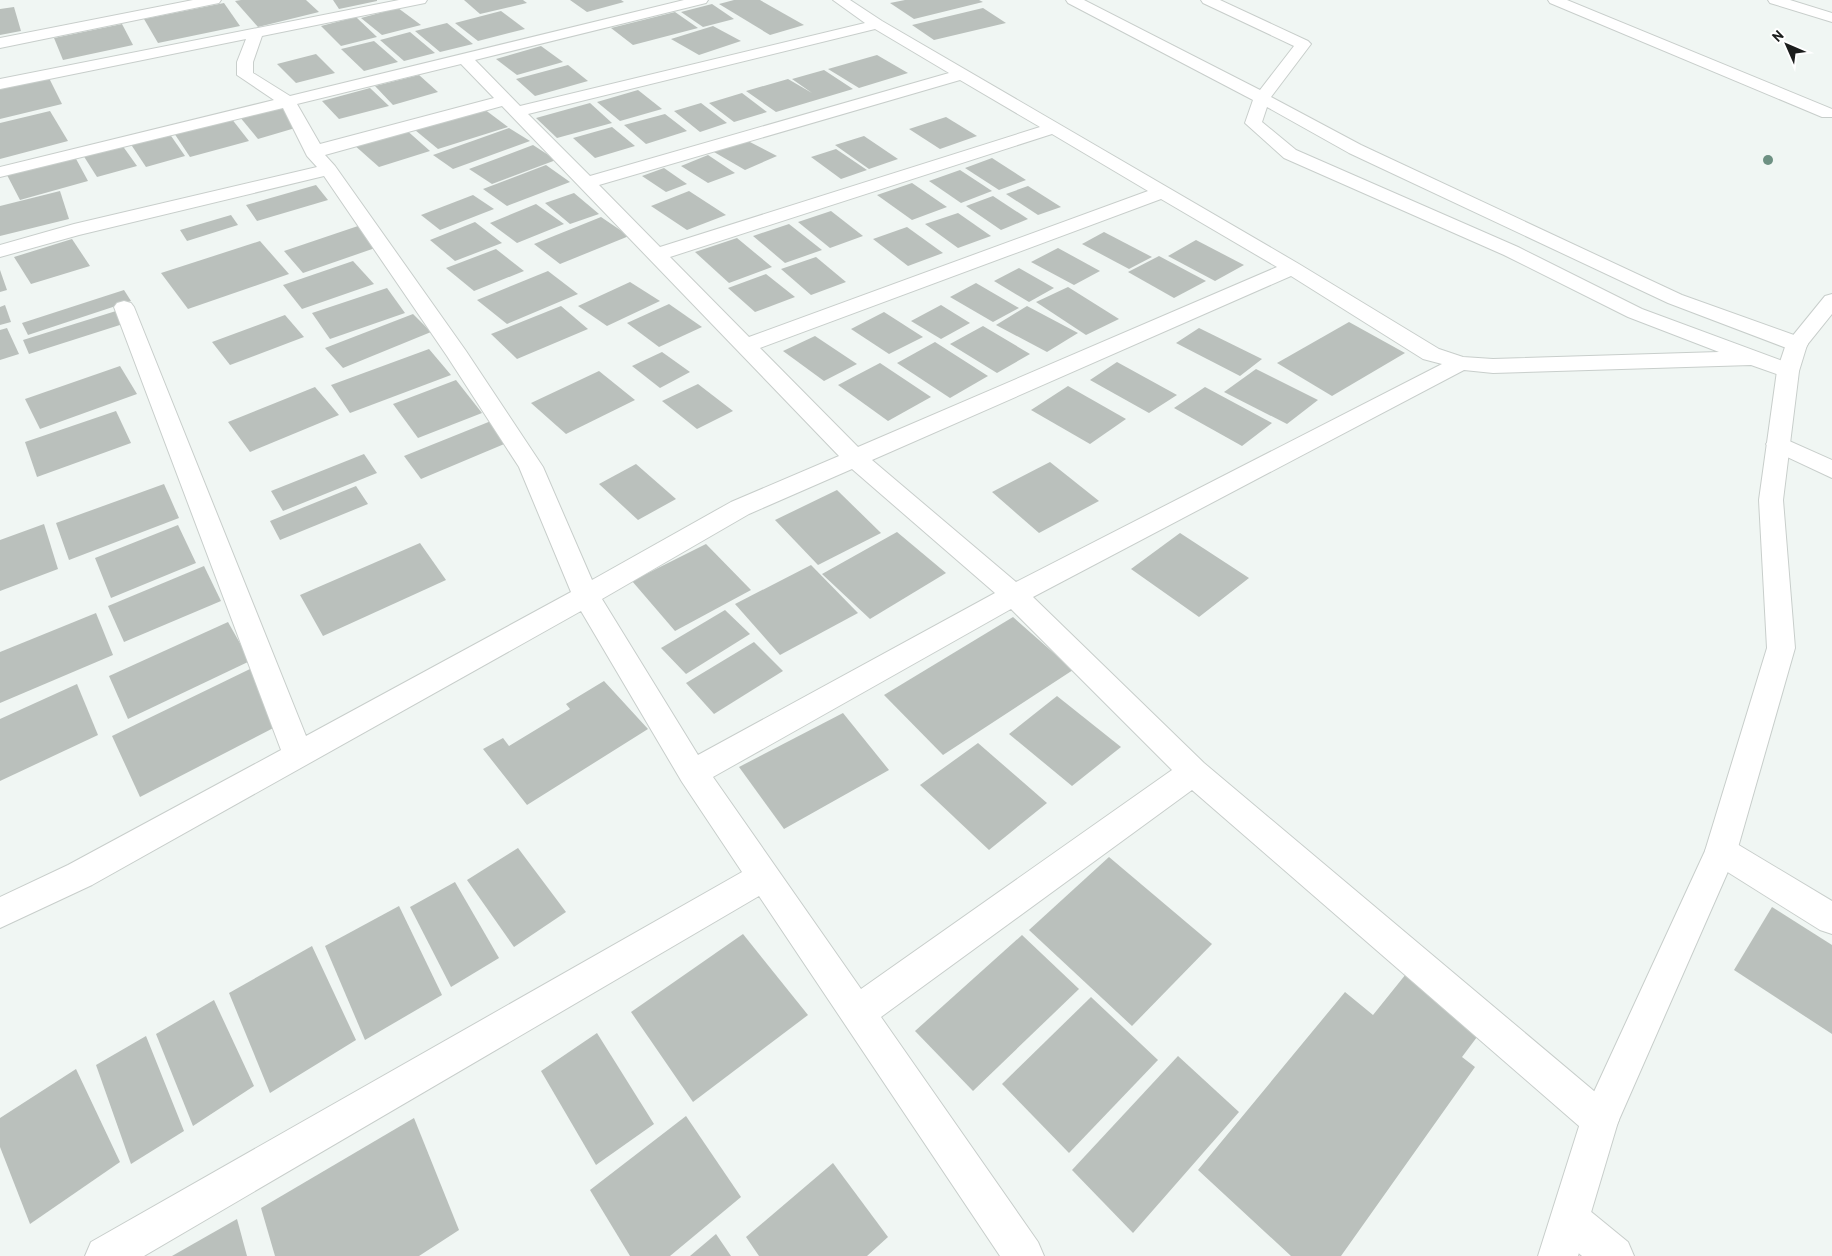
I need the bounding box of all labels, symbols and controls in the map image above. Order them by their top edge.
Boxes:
north arrow [1762,20,1812,70]
text: N [1768,26,1787,45]

